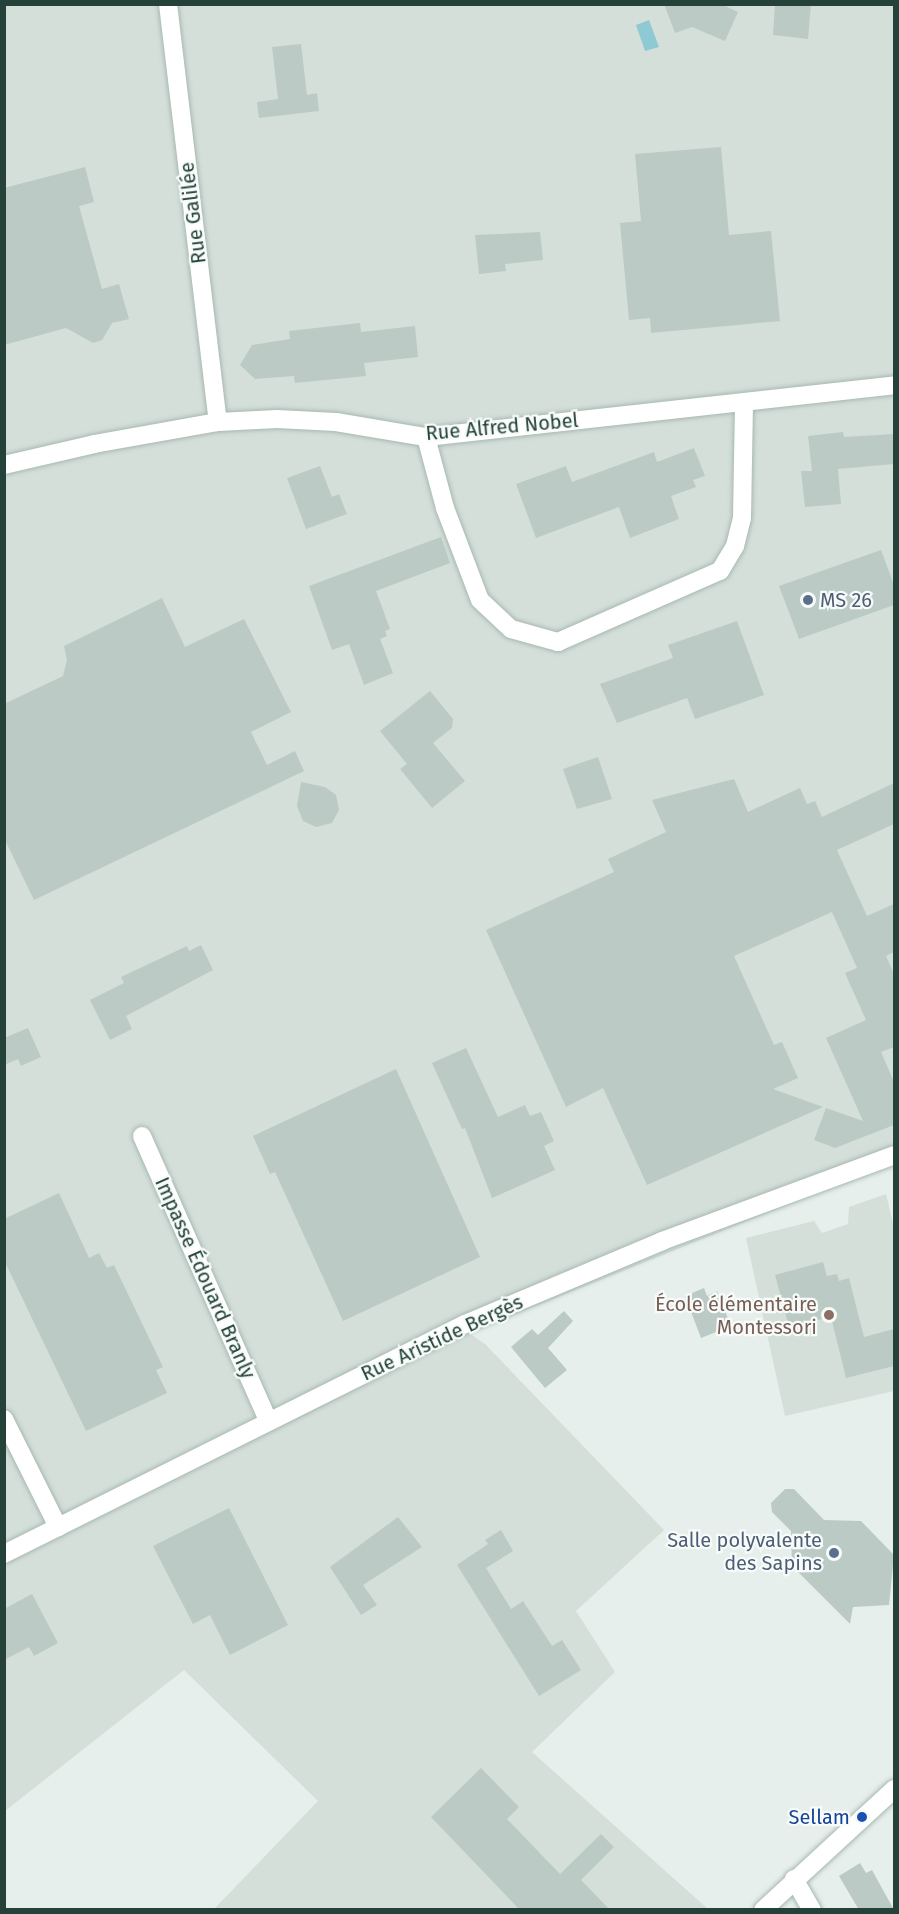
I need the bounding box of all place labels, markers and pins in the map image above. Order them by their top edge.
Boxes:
place label: MS 26 [820,588,872,612]
marker: MS 26 [801,593,815,607]
place label: École élémentaire Montessori [655,1292,817,1339]
marker: École élémentaire Montessori [822,1308,836,1322]
place label: Salle polyvalente des Sapins [667,1529,822,1576]
marker: Salle polyvalente des Sapins [827,1546,841,1560]
place label: Sellam [789,1805,850,1829]
marker: Sellam [855,1810,869,1824]

